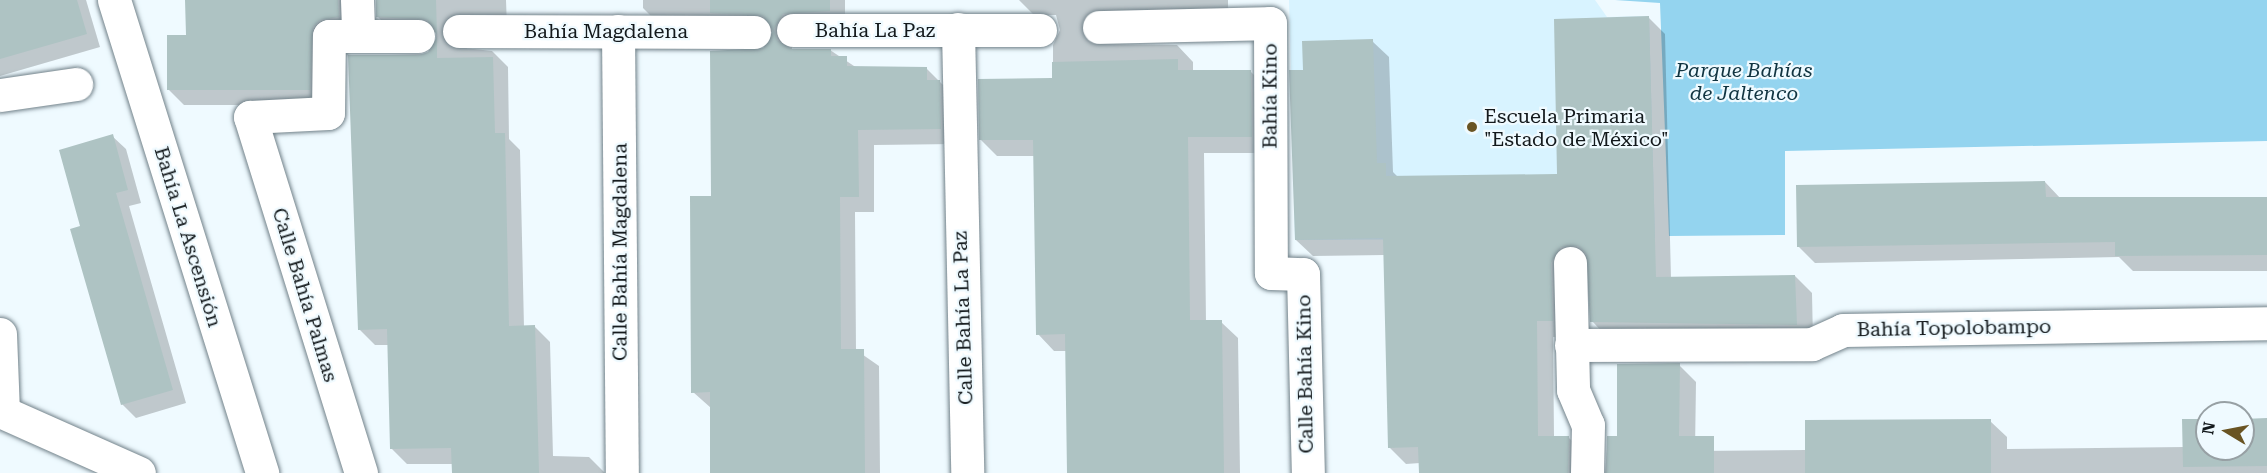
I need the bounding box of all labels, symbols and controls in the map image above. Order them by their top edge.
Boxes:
street label: Bahía La Paz [815,18,935,42]
street label: Bahía Magdalena [524,19,688,43]
street label: Bahía Kino [1258,43,1282,149]
park label: Parque Bahías de Jaltenco [1676,58,1812,105]
place label: Escuela Primaria "Estado de México" [1484,104,1668,151]
marker: Escuela Primaria "Estado de México" [1465,120,1479,134]
street label: Calle Bahía Magdalena [608,143,632,361]
street label: Bahía La Ascensión [149,144,227,330]
street label: Calle Bahía Palmas [267,205,343,385]
street label: Calle Bahía La Paz [948,231,978,405]
street label: Calle Bahía Kino [1292,294,1318,454]
street label: Bahía Topolobampo [1856,314,2052,342]
north arrow [2195,401,2255,461]
text: N [2198,420,2219,436]

